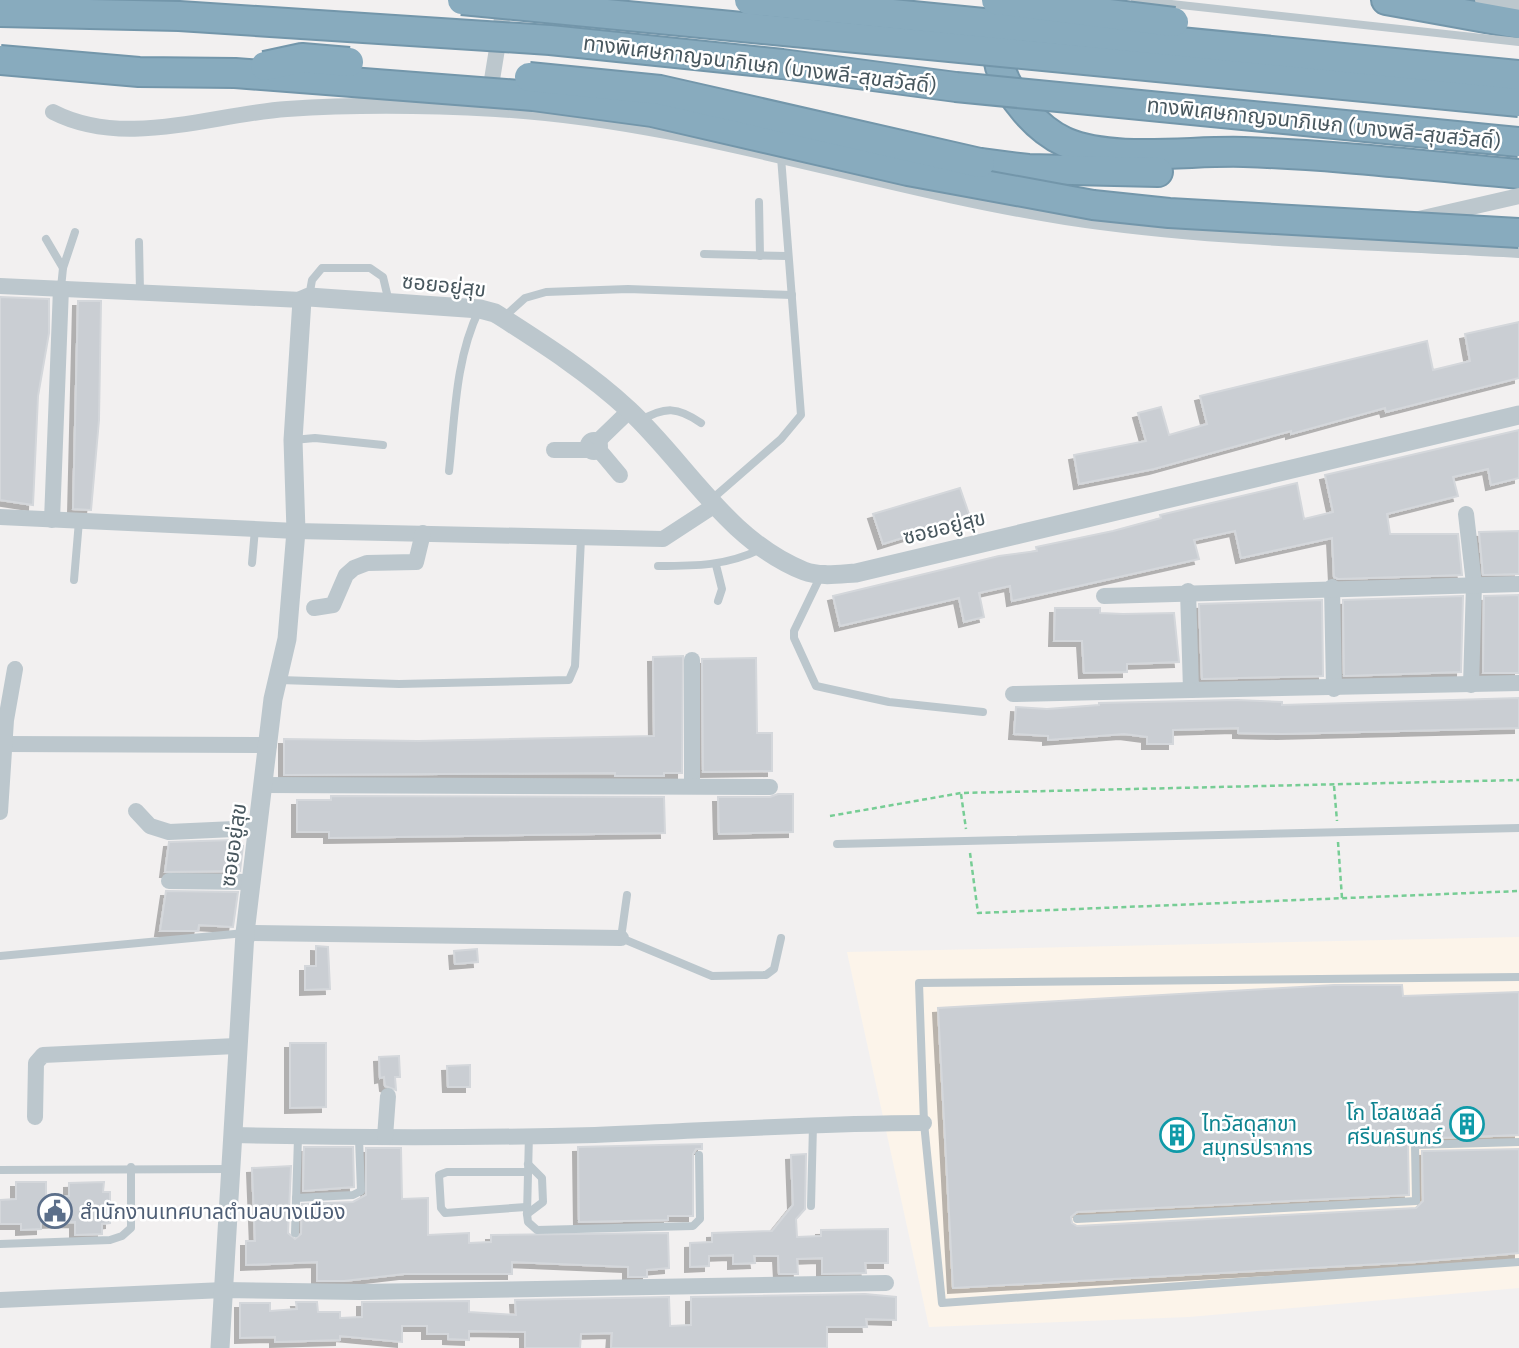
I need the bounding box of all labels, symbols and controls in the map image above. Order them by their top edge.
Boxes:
street label: ทางพิเศษกาญจนาภิเษก (บางพลี-สุขสวัสดิ์) [582,30,938,99]
street label: ทางพิเศษกาญจนาภิเษก (บางพลี-สุขสวัสดิ์) [1146,92,1502,155]
street label: ซอยอยู่สุข [401,268,487,303]
street label: ซอยอยู่สุข [900,505,988,550]
street label: ซอยอยู่สุข [215,802,252,889]
place label: โก โฮลเซลล์ ศรีนครินทร์ [1346,1100,1443,1149]
building icon: โก โฮลเซลล์ ศรีนครินทร์ [1448,1105,1486,1143]
place label: ไทวัสดุสาขา สมุทรปราการ [1201,1111,1313,1161]
building icon: ไทวัสดุสาขา สมุทรปราการ [1158,1116,1196,1154]
public building icon: สำนักงานเทศบาลตำบลบางเมือง [36,1192,74,1230]
place label: สำนักงานเทศบาลตำบลบางเมือง [80,1199,346,1224]

